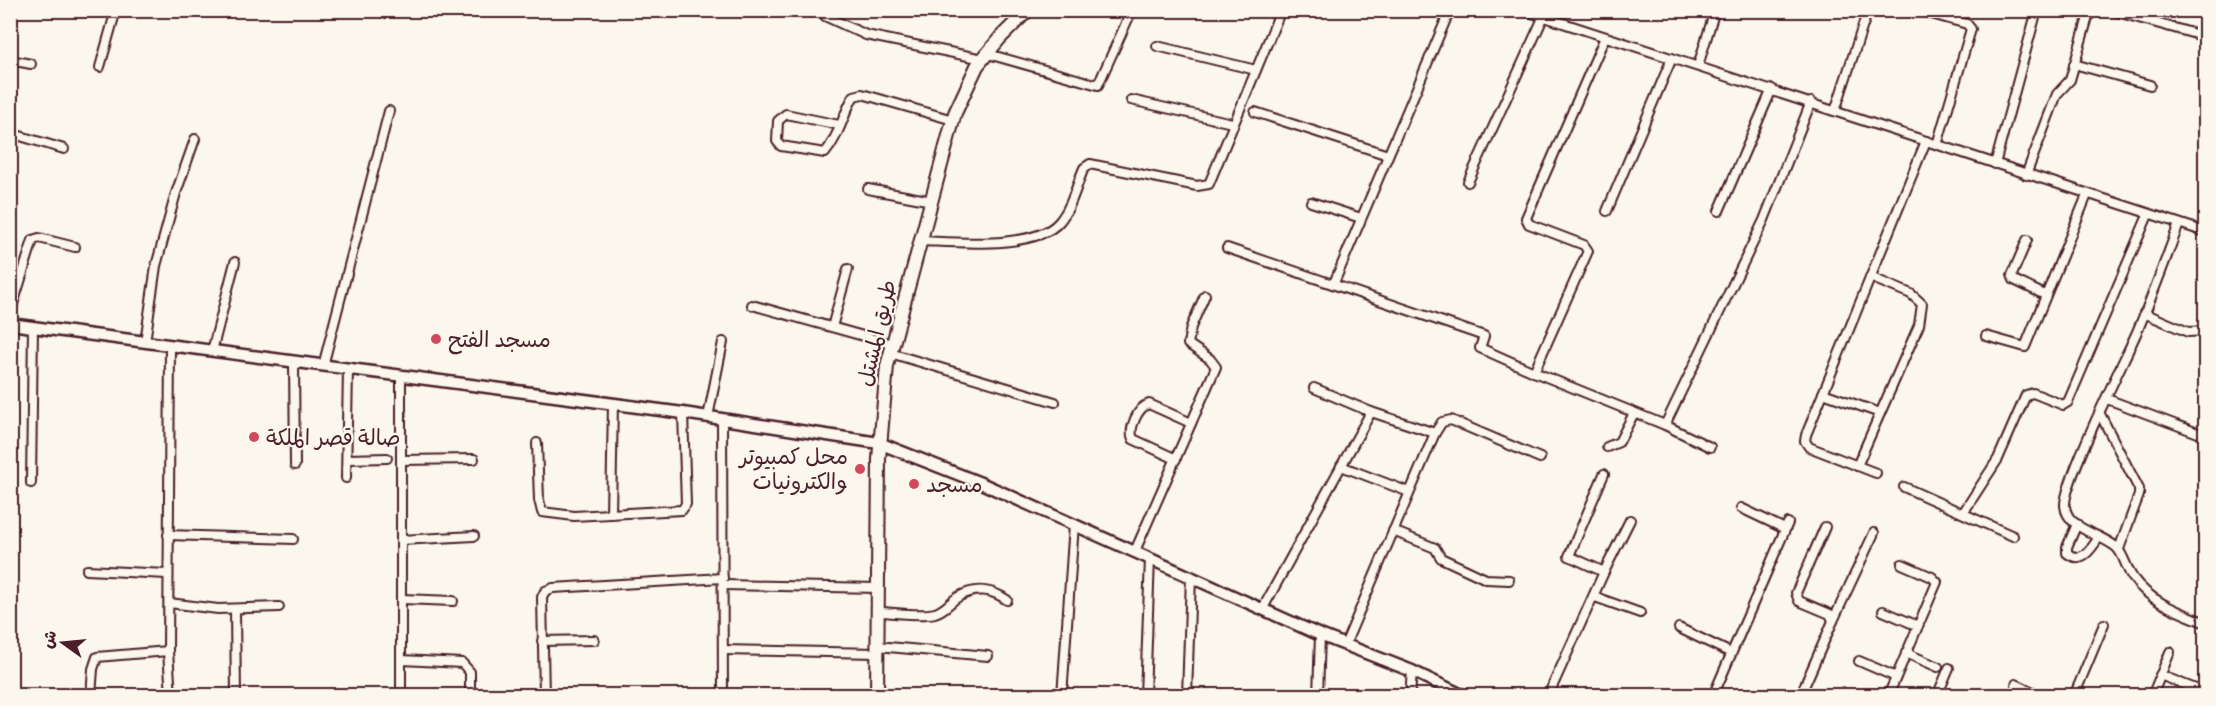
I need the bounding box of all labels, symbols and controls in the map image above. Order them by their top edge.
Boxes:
street label: طريق المشتل [849,277,903,389]
place label: مسجد الفتح [448,324,551,355]
marker: مسجد الفتح [429,332,443,346]
place label: صالة قصر الملكة [266,422,401,452]
marker: صالة قصر الملكة [247,430,261,444]
place label: محل كمبيوتر والكترونيات [737,441,848,496]
marker: محل كمبيوتر والكترونيات [853,462,867,476]
place label: مسجد [926,469,983,499]
marker: مسجد [907,477,921,491]
north arrow [33,613,93,673]
text: ش [36,628,61,650]

